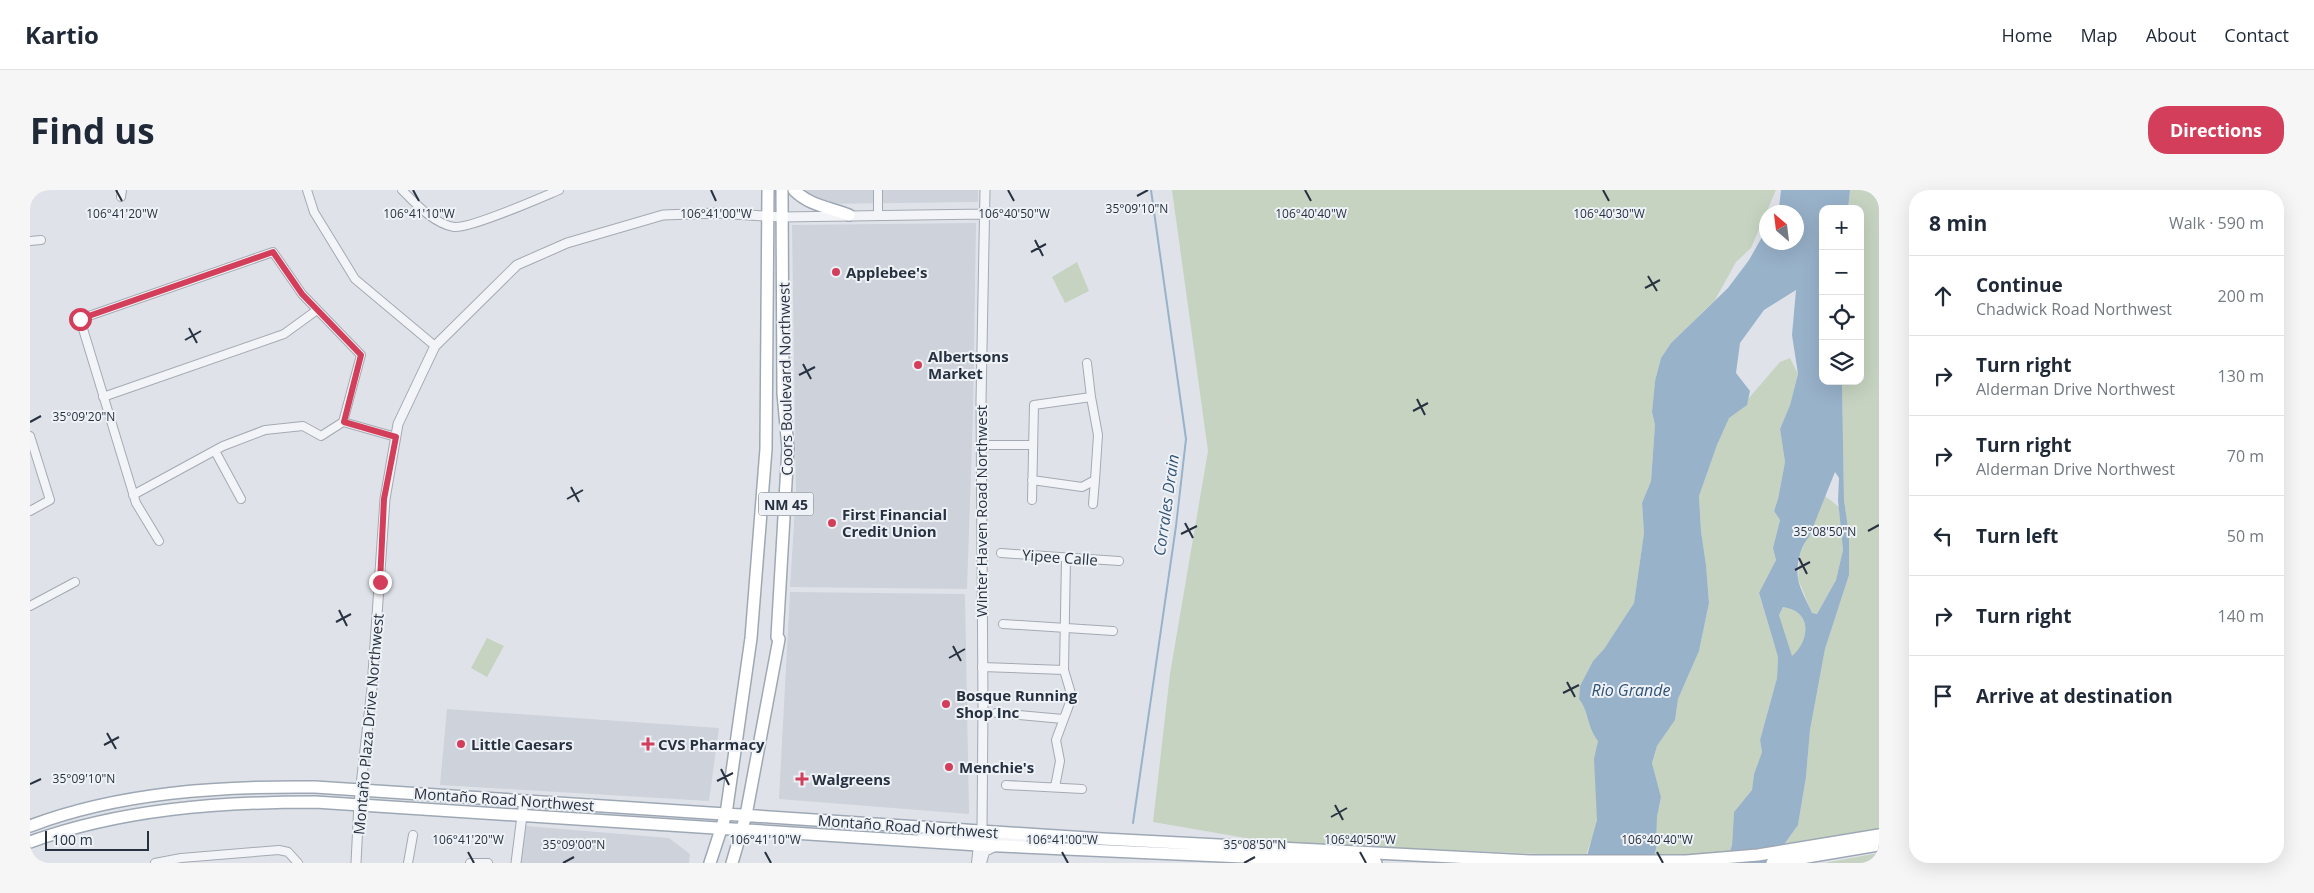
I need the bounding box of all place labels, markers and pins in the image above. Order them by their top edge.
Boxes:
place label: Applebee's [846,262,927,282]
marker: Applebee's [830,266,842,278]
place label: Albertsons Market [928,346,1009,383]
marker: Albertsons Market [912,359,924,371]
place label: First Financial Credit Union [842,504,947,541]
marker: First Financial Credit Union [826,517,838,529]
place label: Bosque Running Shop Inc [956,685,1078,722]
marker: Bosque Running Shop Inc [940,698,952,710]
place label: Little Caesars [471,734,573,754]
place label: CVS Pharmacy [658,734,765,754]
marker: Little Caesars [455,738,467,750]
marker: CVS Pharmacy [642,738,654,750]
place label: Menchie's [959,757,1034,777]
marker: Menchie's [943,761,955,773]
place label: Walgreens [812,769,890,789]
marker: Walgreens [796,773,808,785]

